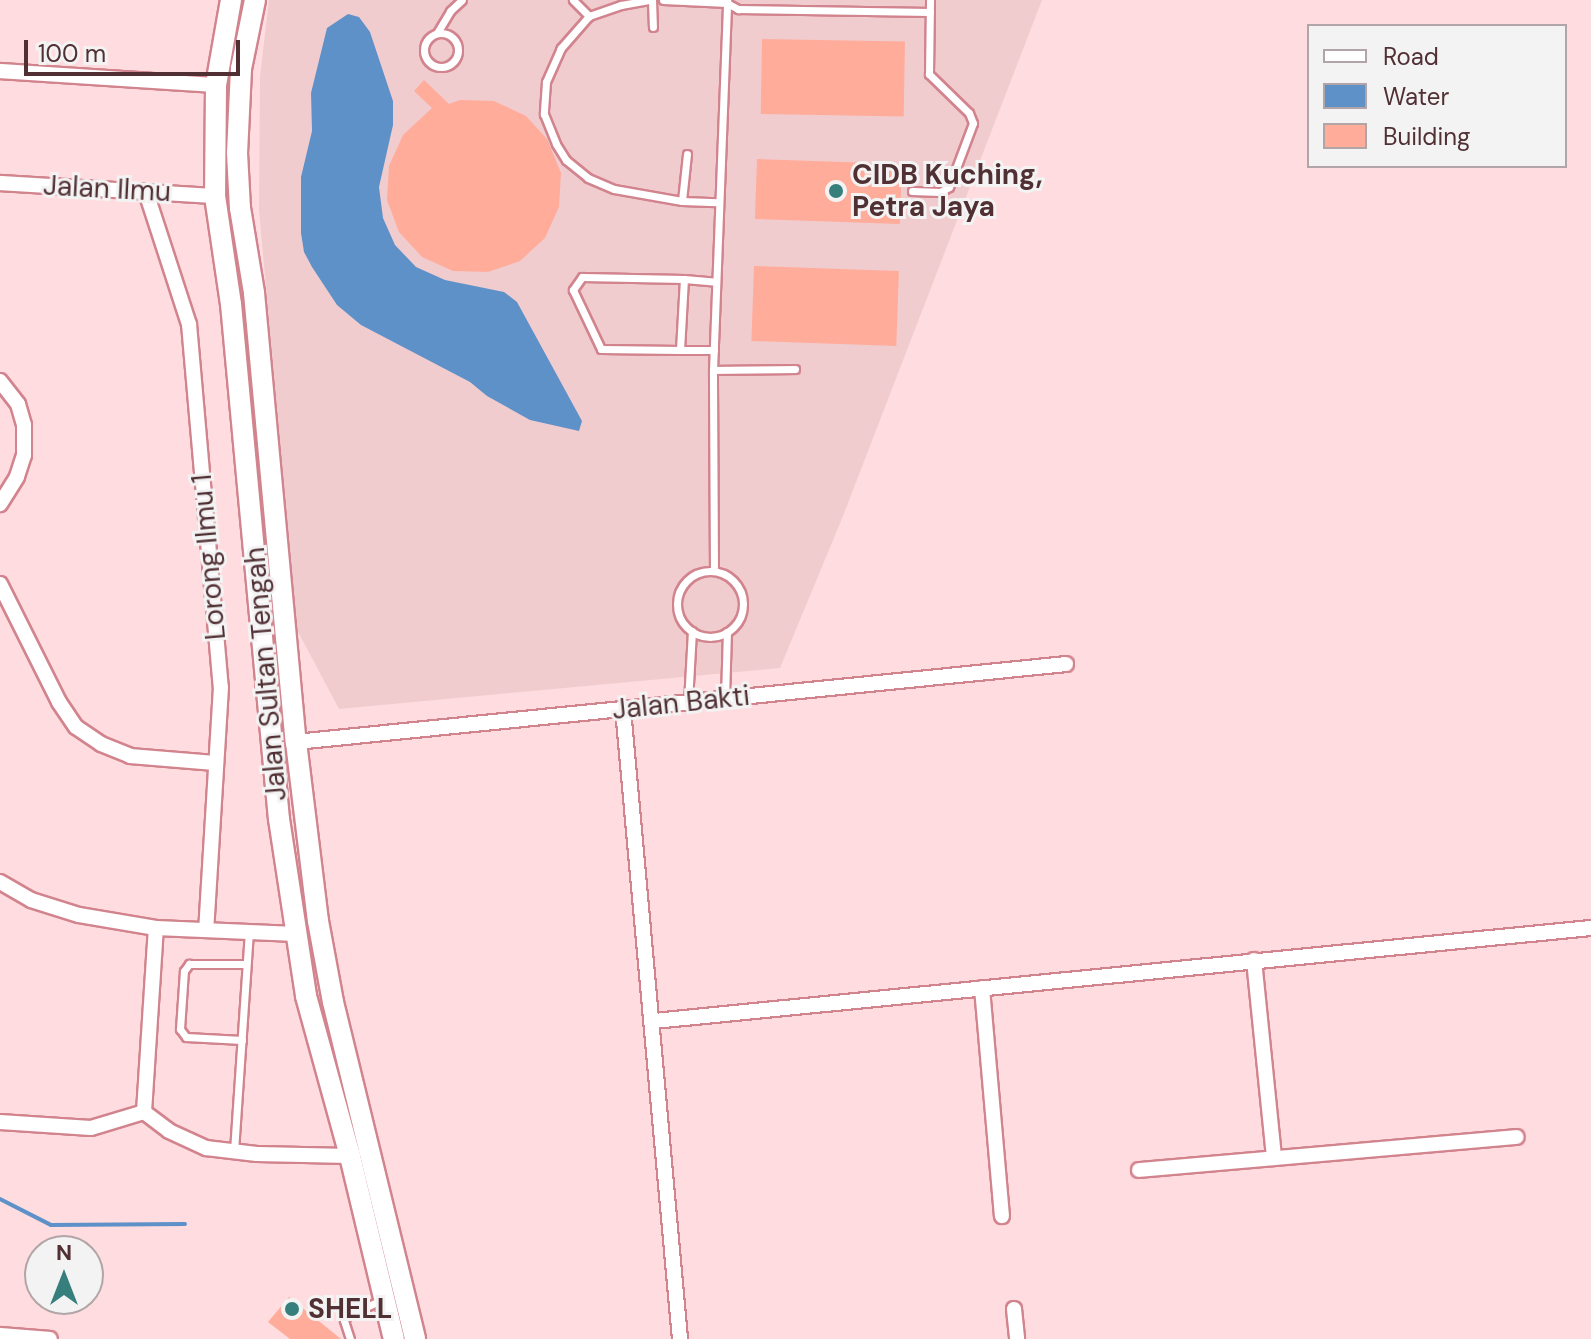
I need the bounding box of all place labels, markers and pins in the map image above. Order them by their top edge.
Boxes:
place label: CIDB Kuching, Petra Jaya [852,158,1043,224]
marker: CIDB Kuching, Petra Jaya [827,182,845,200]
place label: SHELL [308,1292,392,1326]
marker: SHELL [283,1300,301,1318]

